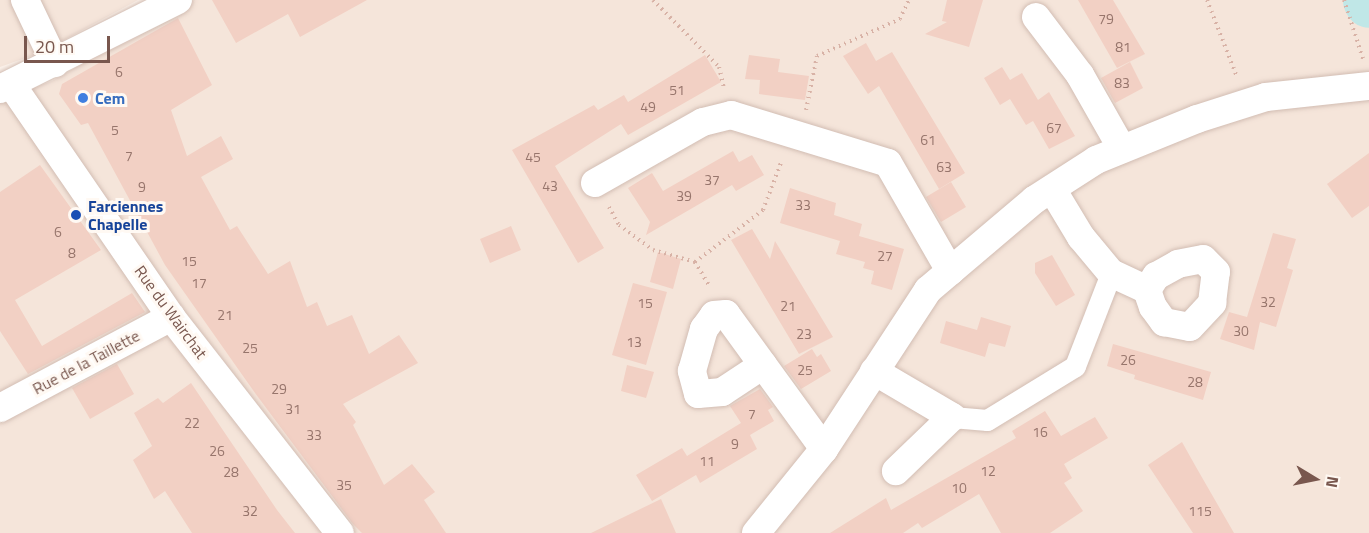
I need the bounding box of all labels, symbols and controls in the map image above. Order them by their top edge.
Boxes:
house number: 79 [1098,11,1114,27]
scale bar [27,24,112,62]
text: 20 m [35,33,74,60]
house number: 81 [1115,39,1131,55]
house number: 6 [115,64,123,80]
house number: 83 [1114,75,1130,91]
house number: 51 [669,82,685,98]
place label: Cem [95,88,125,108]
marker: Cem [76,91,90,105]
house number: 49 [640,99,656,115]
house number: 67 [1046,120,1062,136]
house number: 5 [111,122,119,138]
house number: 61 [920,132,936,148]
house number: 7 [125,148,133,164]
house number: 45 [525,149,541,165]
house number: 63 [936,159,952,175]
house number: 37 [704,172,720,188]
house number: 43 [542,178,558,194]
house number: 9 [138,179,146,195]
house number: 39 [676,188,692,204]
place label: Farciennes Chapelle [88,196,163,234]
house number: 33 [795,197,811,213]
marker: Farciennes Chapelle [69,208,83,222]
house number: 6 [54,224,62,240]
house number: 8 [68,245,76,261]
house number: 27 [877,248,893,264]
house number: 15 [181,253,197,269]
street label: Rue du Wairchat [131,262,211,362]
house number: 17 [191,275,207,291]
house number: 32 [1260,294,1276,310]
house number: 15 [637,295,653,311]
house number: 21 [780,298,796,314]
house number: 21 [217,307,233,323]
house number: 30 [1233,323,1249,339]
street label: Rue de la Taillette [29,326,143,398]
house number: 23 [796,326,812,342]
house number: 13 [626,334,642,350]
house number: 25 [242,340,258,356]
house number: 26 [1120,352,1136,368]
house number: 25 [797,362,813,378]
house number: 28 [1187,374,1203,390]
house number: 29 [271,381,287,397]
house number: 31 [285,401,301,417]
house number: 7 [748,406,756,422]
house number: 22 [184,415,200,431]
house number: 16 [1032,424,1048,440]
house number: 33 [306,427,322,443]
house number: 9 [731,436,739,452]
house number: 26 [209,443,225,459]
north arrow [1285,449,1345,509]
house number: 11 [699,453,715,469]
house number: 12 [980,463,996,479]
house number: 28 [223,464,239,480]
text: N [1320,475,1346,490]
house number: 35 [336,477,352,493]
house number: 10 [951,480,967,496]
house number: 32 [242,503,258,519]
house number: 115 [1188,503,1212,519]

